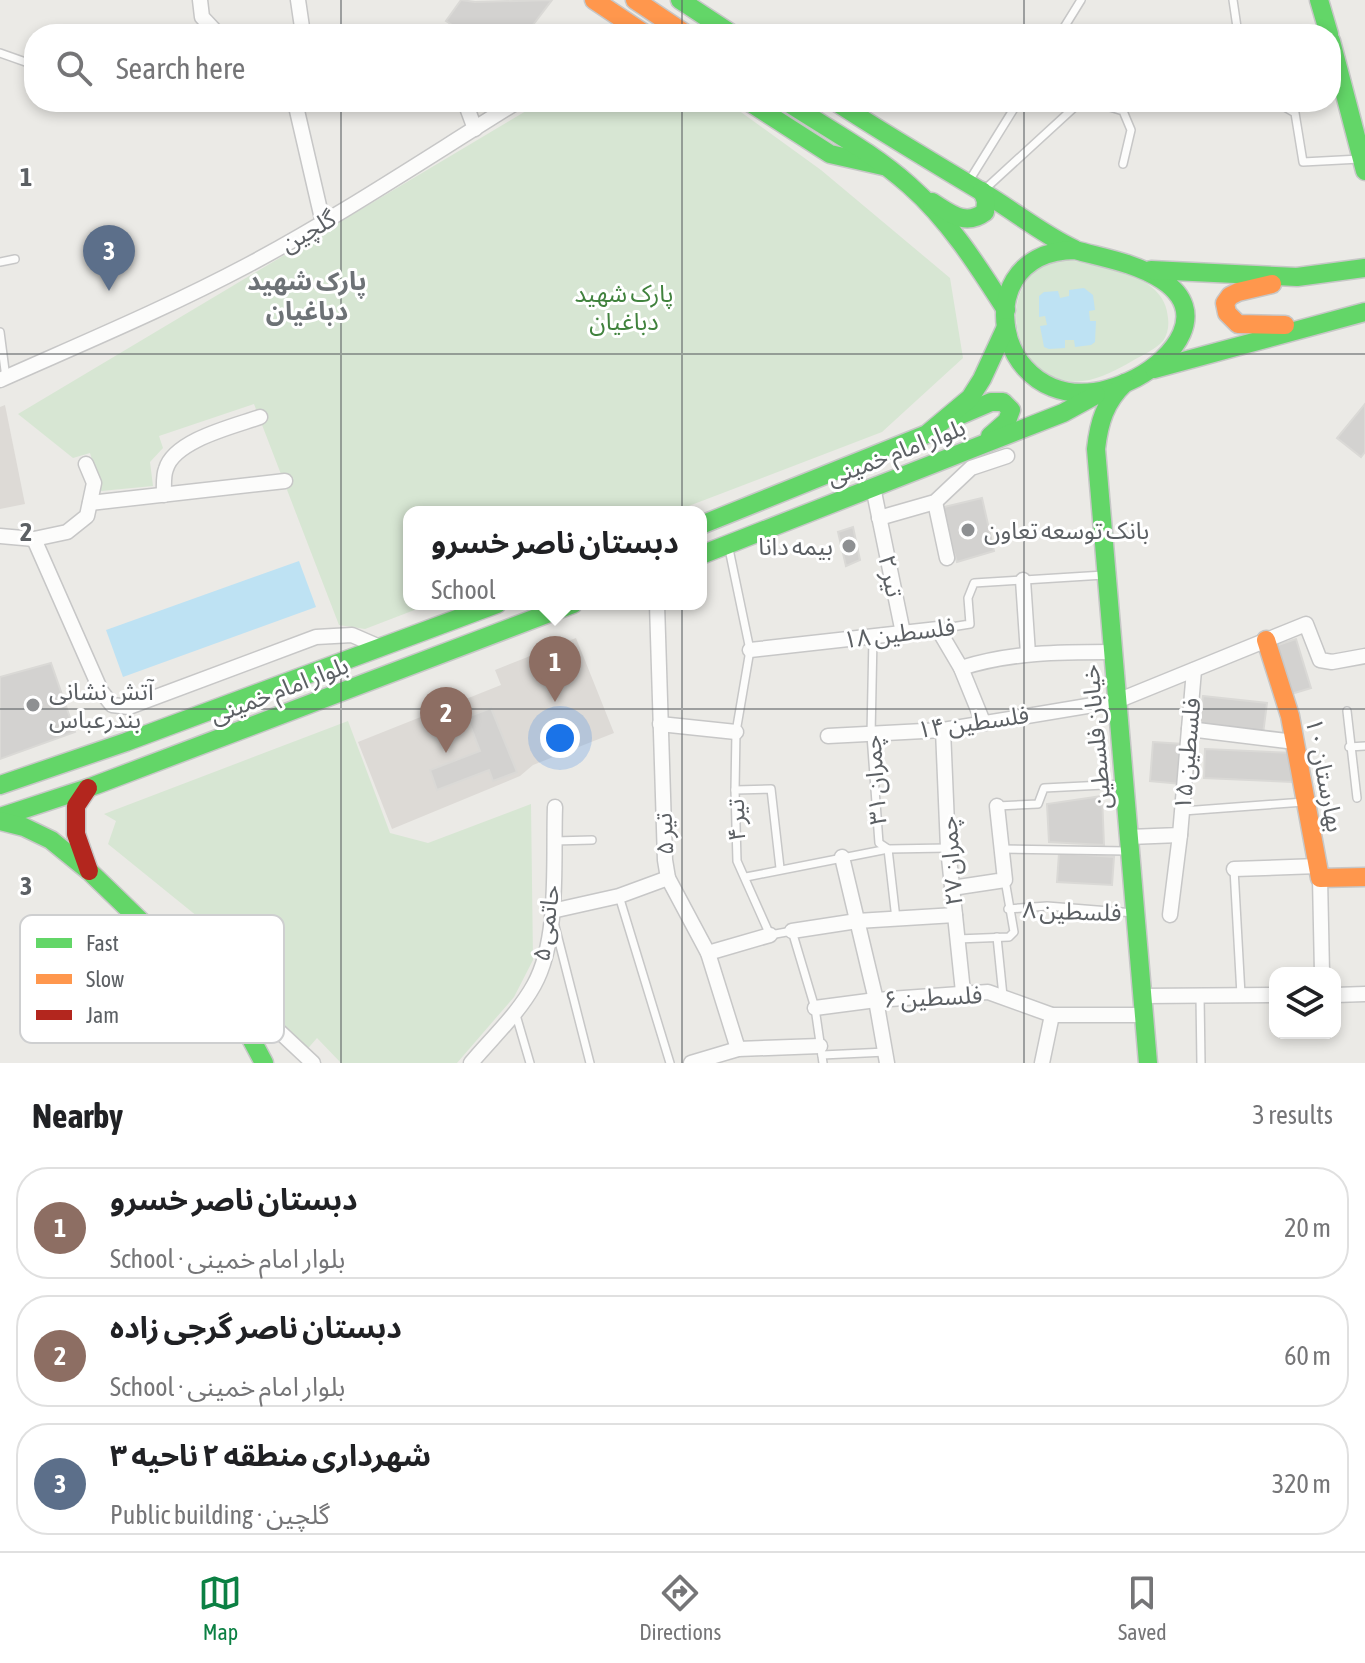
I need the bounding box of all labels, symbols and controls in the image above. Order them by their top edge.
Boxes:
search box [24,24,1341,112]
icon: search [52,46,96,90]
text: Search here [116,51,245,85]
text: 1 [20,162,32,192]
street label: گلچین [276,204,342,259]
pin: 3 [83,225,135,291]
district label: پارک شهید دباغیان [247,266,367,326]
park label: پارک شهید دباغیان [574,280,674,336]
street label: بلوار امام خمینی [823,413,971,495]
popup [403,506,707,610]
text: 2 [20,517,32,547]
place label: بانک توسعه تعاون [984,517,1149,545]
marker: بانک توسعه تعاون [959,521,977,539]
text: دبستان ناصر خسرو [431,525,679,559]
place label: بیمه دانا [758,533,833,560]
marker: بیمه دانا [840,537,858,555]
street label: تیر ۲ [872,552,909,600]
text: School [431,575,496,605]
street label: فلسطین ۱۸ [841,613,957,653]
pin: 1 [529,636,581,702]
street label: بلوار امام خمینی [206,651,354,733]
street label: خیابان فلسطین [1076,663,1117,810]
place label: آتش نشانی بندرعباس [49,678,155,734]
pin: 2 [420,687,472,753]
marker: آتش نشانی بندرعباس [24,696,42,714]
street label: فلسطین ۱۵ [1169,697,1205,811]
street label: فلسطین ۱۴ [915,701,1031,743]
street label: بهارستان ۱۰ [1300,716,1349,835]
your location [540,718,580,758]
street label: چمران ۳۱ [858,734,894,826]
street label: تیر ۴ [722,798,751,842]
street label: تیر ۵ [649,812,680,856]
street label: چمران ۲۷ [934,815,970,907]
text: 3 [20,871,32,901]
street label: حاتمی ۵ [527,883,565,963]
street label: فلسطین ۸ [1022,896,1122,926]
legend [20,915,284,1043]
text: Fast [86,930,119,956]
text: Slow [86,966,124,992]
map controls [1269,967,1341,1039]
button: layers [1269,967,1341,1039]
street label: فلسطین ۶ [883,981,983,1013]
text: Jam [86,1002,119,1028]
text: Nearby [32,1096,123,1135]
text: 3 results [1252,1100,1333,1130]
text: دبستان ناصر خسرو [110,1182,358,1216]
text: 1 [54,1213,66,1243]
text: 20 m [1284,1213,1331,1243]
text: School · بلوار امام خمینی [110,1244,345,1274]
text: دبستان ناصر گرجی زاده [110,1310,402,1344]
text: 2 [54,1341,66,1371]
text: 60 m [1284,1341,1331,1371]
text: School · بلوار امام خمینی [110,1372,345,1402]
text: شهرداری منطقه ۲ ناحیه ۳ [110,1438,431,1472]
text: 3 [54,1469,66,1499]
text: 320 m [1272,1469,1331,1499]
text: Public building · گلچین [110,1500,330,1530]
tab: Map [198,1571,242,1645]
tab: Directions [639,1571,721,1645]
tab: Saved [1118,1571,1167,1645]

